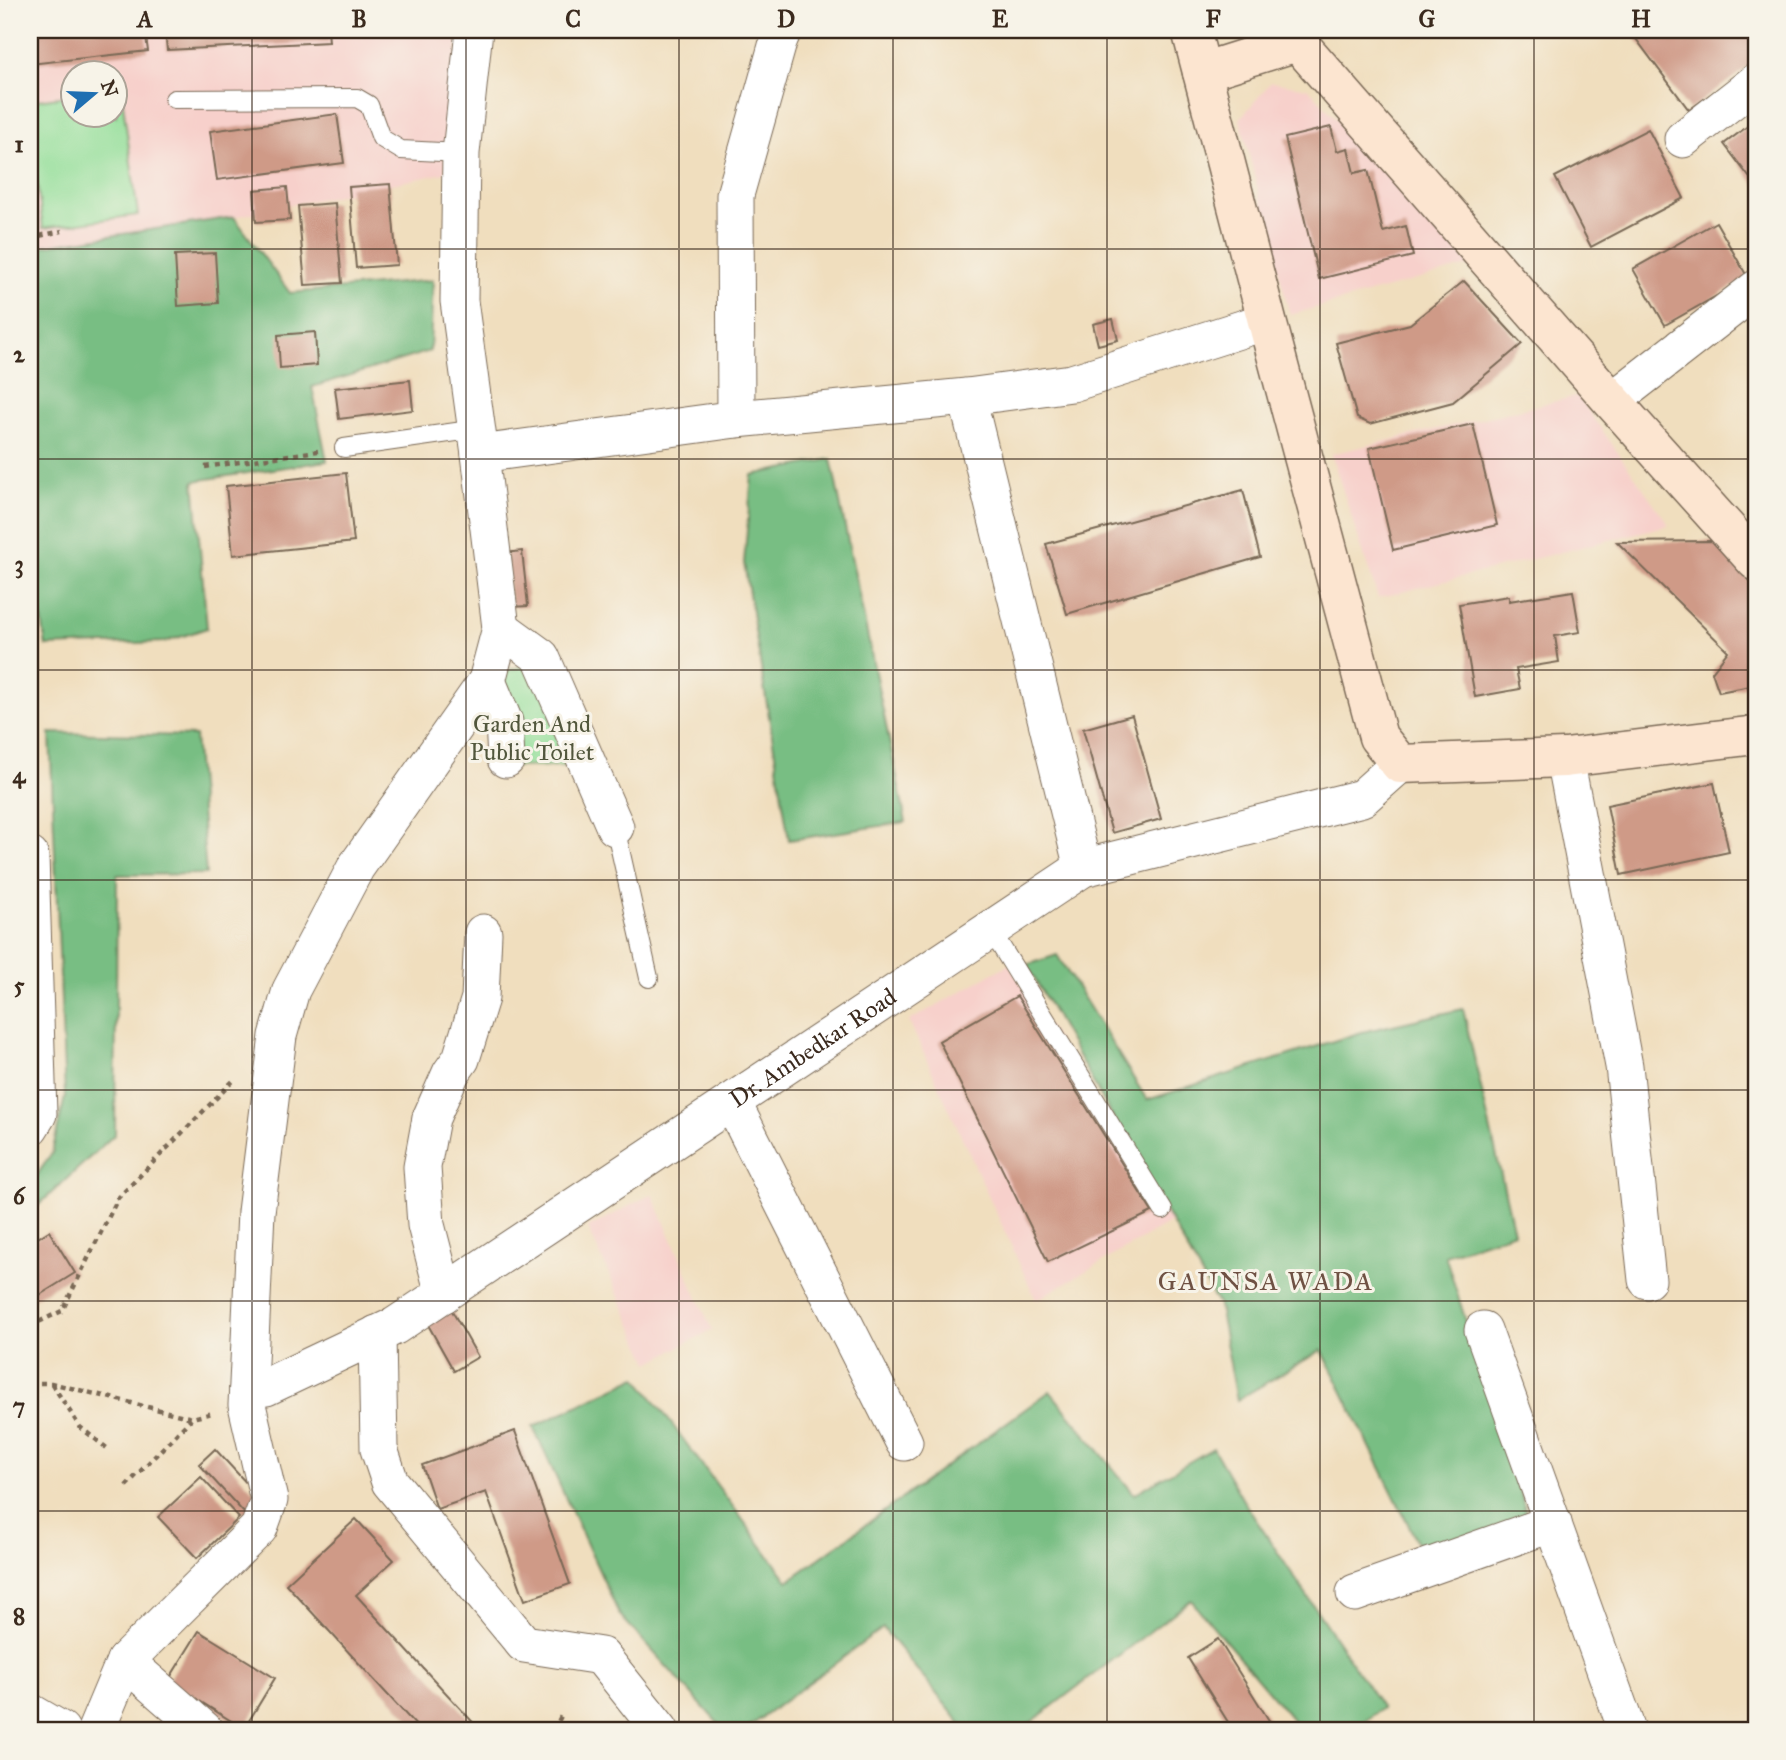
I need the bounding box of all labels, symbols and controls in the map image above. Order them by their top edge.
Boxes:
text: A [135,5,153,33]
text: B [351,5,367,33]
text: C [565,5,581,33]
text: D [777,5,795,33]
text: E [992,5,1009,33]
text: F [1205,5,1221,33]
text: G [1419,5,1436,33]
text: H [1631,5,1651,33]
north arrow [60,60,130,130]
text: N [96,77,123,100]
text: 1 [14,130,24,158]
text: 2 [13,340,25,368]
text: 3 [14,550,24,579]
park label: Garden And Public Toilet [470,709,595,767]
text: 4 [13,761,27,789]
text: 5 [14,971,25,999]
street label: Dr. Ambedkar Road [724,982,902,1114]
text: 6 [13,1182,26,1210]
district label: GAUNSA WADA [1158,1265,1374,1297]
text: 7 [13,1392,25,1420]
text: 8 [13,1602,25,1630]

